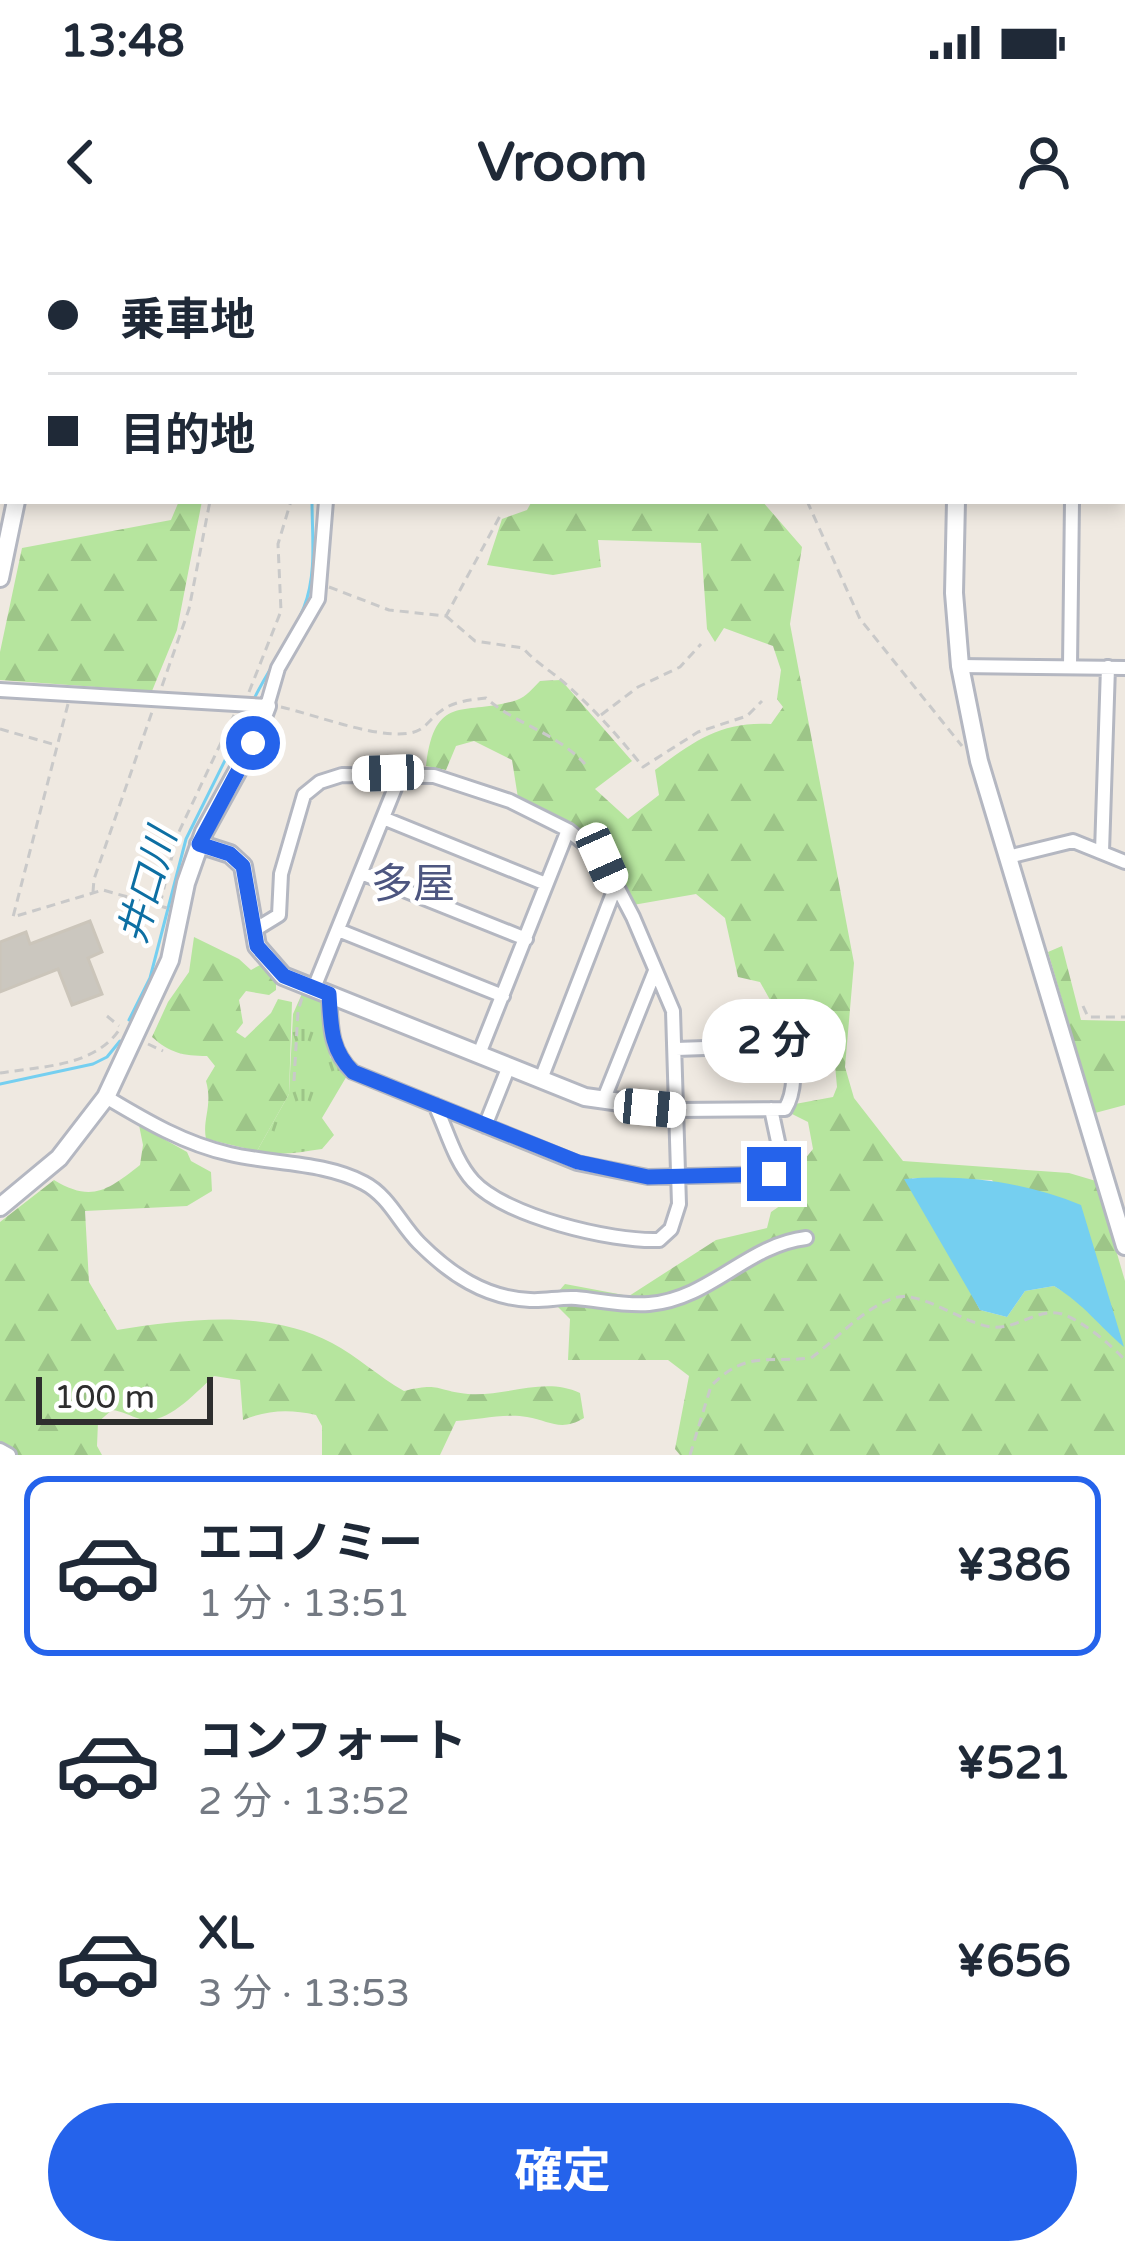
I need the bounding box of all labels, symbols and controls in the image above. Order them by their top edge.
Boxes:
text: 13:48 [60,15,185,69]
icon: back [48,129,114,195]
icon: person [1011,129,1077,195]
text: Vroom [477,130,648,195]
text: 乗車地 [120,294,255,348]
text: 目的地 [120,409,255,463]
route start [226,716,280,770]
car [351,754,425,792]
car [571,818,633,898]
water label: 井口川 [109,819,188,949]
district label: 多屋 [371,859,455,910]
callout: 2 分 [702,1000,846,1084]
text: 2 分 [737,1017,811,1064]
car [613,1087,687,1129]
route end [747,1147,801,1201]
scale bar [36,1371,213,1424]
text: 100 m [54,1378,155,1417]
icon: car [54,1512,162,1620]
text: エコノミー [198,1517,423,1571]
text: ¥386 [957,1539,1071,1593]
text: 1 分 · 13:51 [198,1580,410,1627]
icon: car [54,1710,162,1818]
text: コンフォート [198,1715,467,1769]
text: ¥521 [957,1737,1071,1791]
text: 2 分 · 13:52 [198,1778,410,1825]
text: XL [198,1907,254,1961]
icon: car [54,1908,162,2016]
text: ¥656 [957,1935,1071,1989]
text: 3 分 · 13:53 [198,1970,410,2017]
button: 確定 [48,2103,1077,2241]

